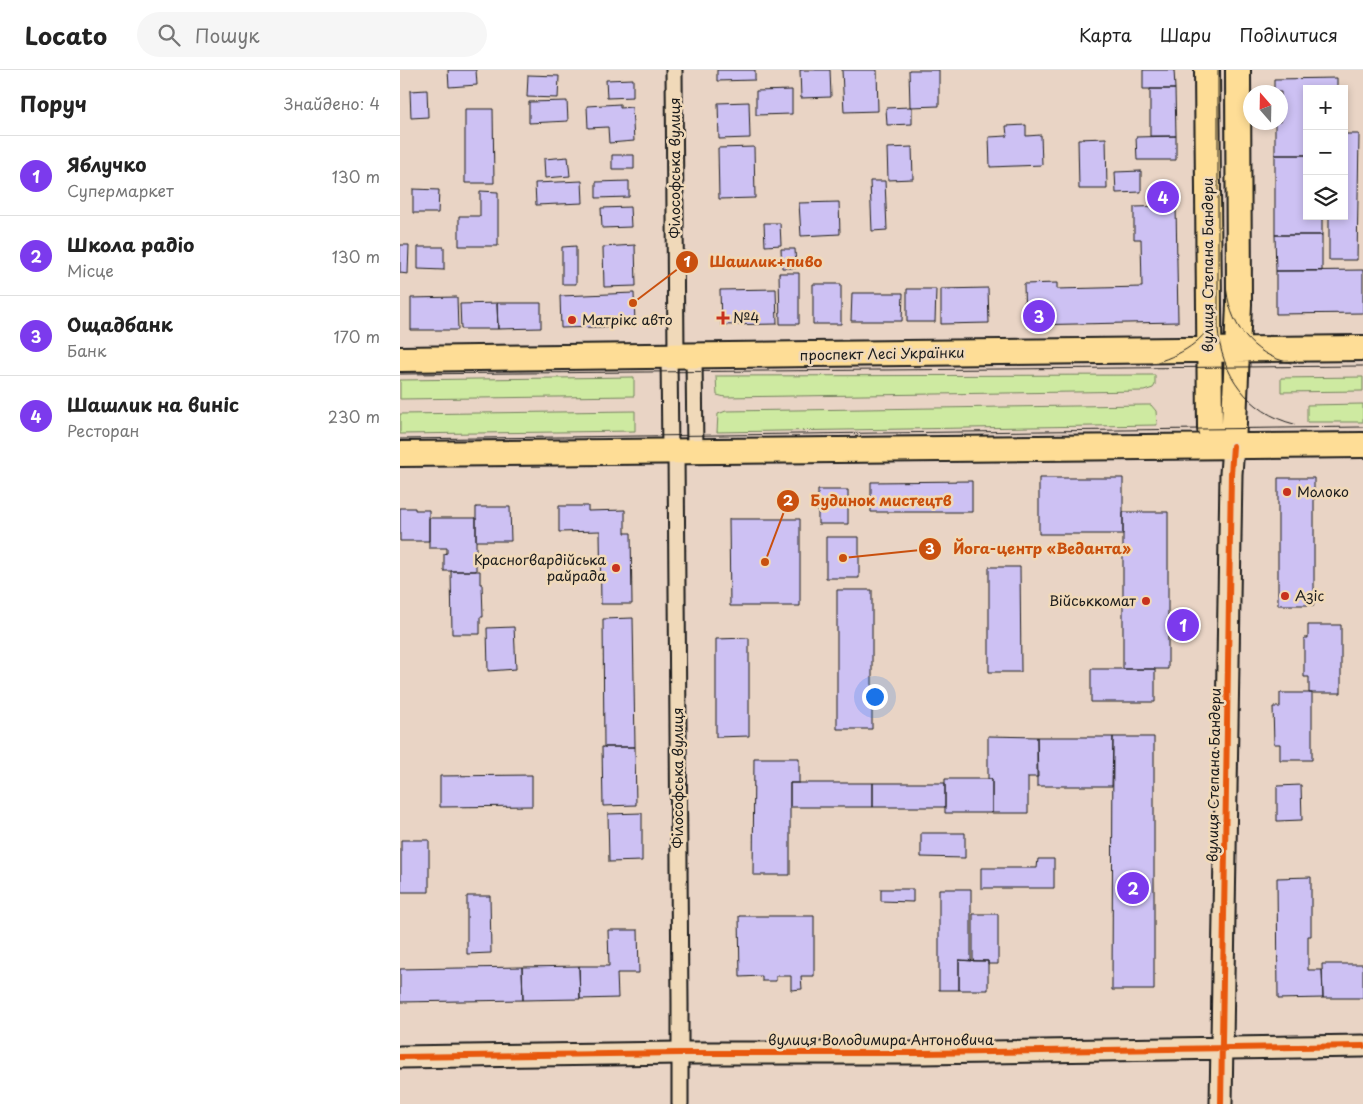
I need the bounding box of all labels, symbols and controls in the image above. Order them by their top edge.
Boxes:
search box [137,12,487,57]
text: Locato [25,17,107,53]
icon: search [155,21,183,49]
text: Пошук [195,21,260,49]
text: Карта [1079,21,1132,48]
text: Шари [1160,21,1212,48]
text: Поділитися [1240,21,1338,48]
north arrow [1243,85,1288,130]
map controls [1303,85,1348,220]
button: + [1303,85,1348,130]
text: Поруч [20,87,87,119]
text: Знайдено: 4 [284,91,380,115]
street label: Філософська вулиця [664,97,685,239]
button: − [1303,130,1348,175]
text: Яблучко [67,150,146,178]
text: 1 [32,164,40,188]
text: 130 m [332,164,380,188]
button: layers [1303,175,1348,220]
text: Супермаркет [67,178,174,202]
pin: 4 [1147,178,1179,216]
street label: вулиця Степана Бандери [1197,178,1218,352]
text: Школа радіо [67,230,194,258]
text: 2 [30,244,42,268]
text: 130 m [332,244,380,268]
callout: Шашлик+пиво [674,247,832,277]
text: 1 [683,249,691,272]
text: Шашлик+пиво [710,249,823,272]
text: Місце [67,258,114,282]
pin: 3 [1023,297,1055,335]
place label: №4 [733,307,760,328]
place label: Матрікс авто [582,309,673,330]
text: Ощадбанк [67,310,173,338]
marker: №4 [717,312,729,324]
marker: Матрікс авто [566,314,578,326]
text: 3 [31,324,41,348]
text: 170 m [334,324,380,348]
text: Банк [67,338,107,362]
street label: проспект Лесі Українки [799,342,965,365]
text: Шашлик на виніс [67,390,239,418]
text: 4 [31,404,41,428]
text: 230 m [328,404,380,428]
text: Ресторан [67,418,140,442]
place label: Молоко [1297,481,1349,502]
callout: Будинок мистецтв [775,486,963,516]
marker: Молоко [1281,486,1293,498]
text: 2 [783,488,794,511]
text: Будинок мистецтв [810,488,952,511]
callout: Йога-центр «Веданта» [918,534,1141,564]
text: 3 [925,536,935,559]
text: Йога-центр «Веданта» [953,536,1131,559]
place label: Красногвардійська райрада [474,549,606,586]
marker: Красногвардійська райрада [610,562,622,574]
place label: Азіс [1295,585,1324,606]
place label: Військкомат [1049,590,1136,611]
marker: Азіс [1279,590,1291,602]
marker: Військкомат [1140,595,1152,607]
pin: 1 [1167,606,1199,644]
your location [862,684,888,710]
street label: вулиця Степана Бандери [1201,688,1226,862]
street label: Філософська вулиця [667,707,688,849]
pin: 2 [1117,869,1149,907]
street label: вулиця Володимира Антоновича [768,1029,994,1050]

